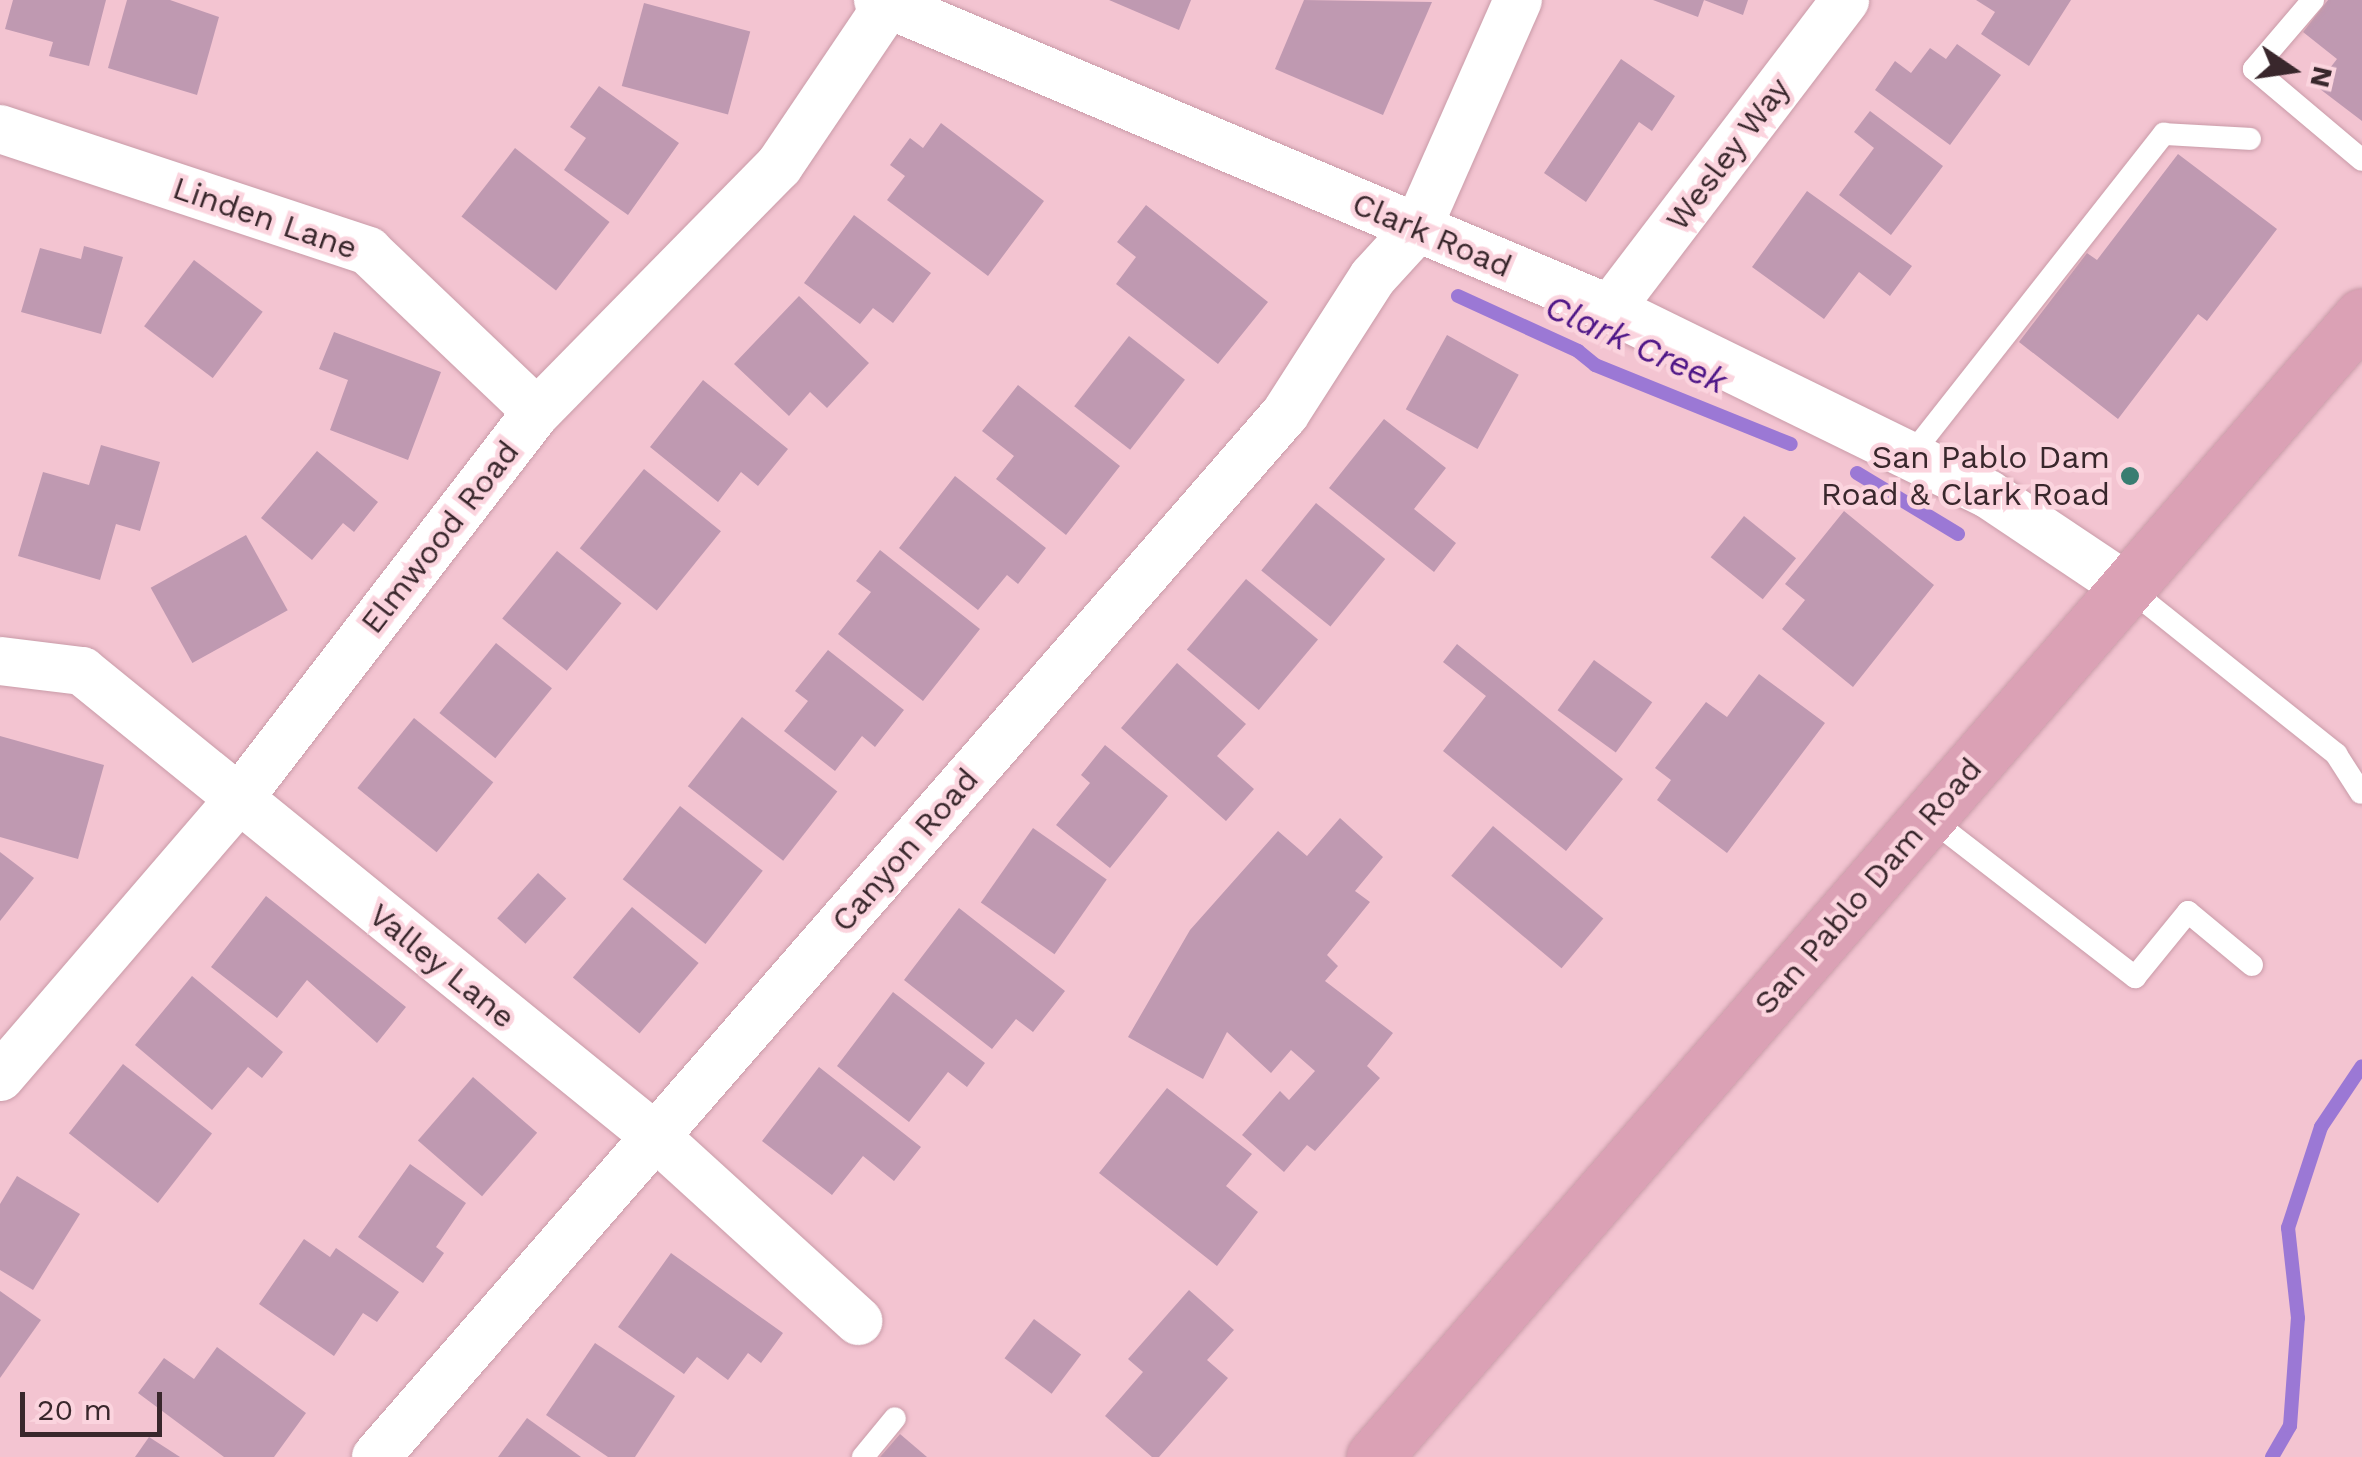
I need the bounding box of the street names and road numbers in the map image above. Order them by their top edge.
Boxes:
street label: Wesley Way [1658,69,1798,239]
street label: Linden Lane [168,169,362,267]
street label: Clark Road [1346,184,1518,286]
street label: Elmwood Road [353,433,527,641]
street label: San Pablo Dam Road [1746,750,1990,1022]
street label: Canyon Road [824,760,986,940]
street label: Valley Lane [361,895,523,1037]

